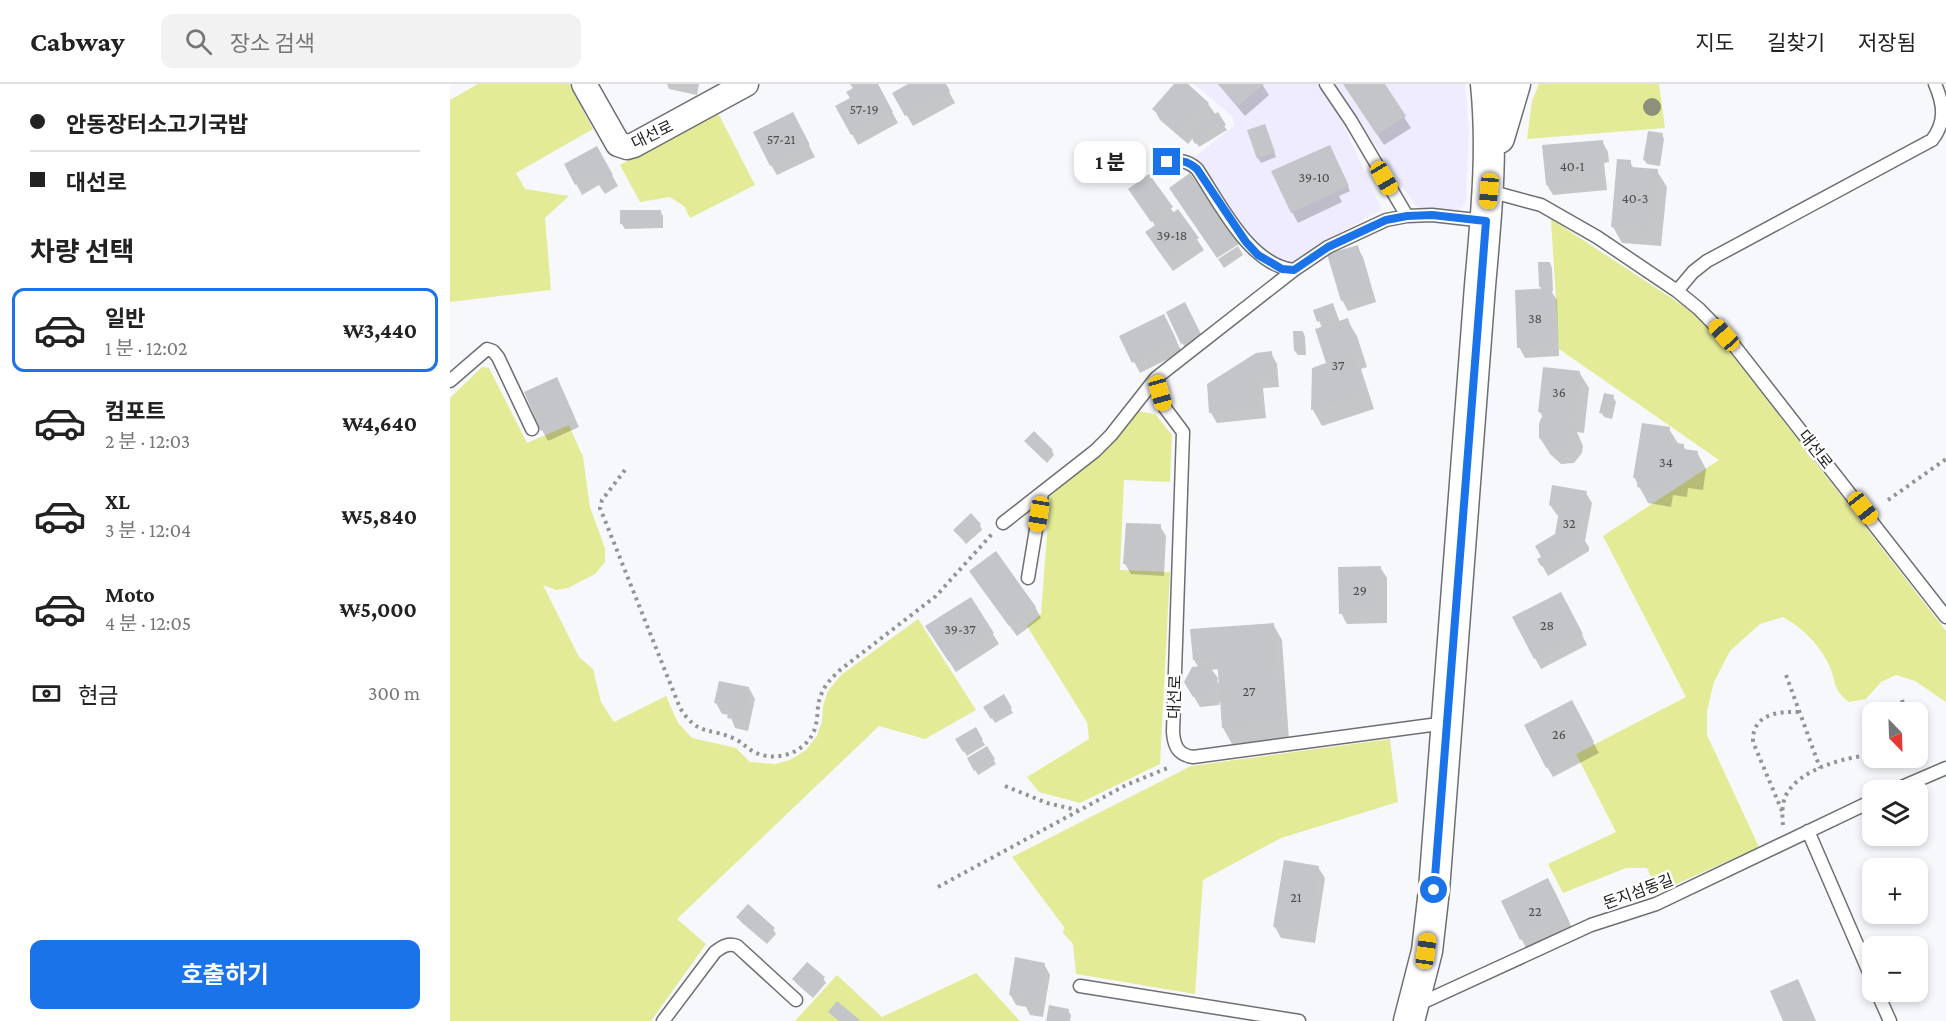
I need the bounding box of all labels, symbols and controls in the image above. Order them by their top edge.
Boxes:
search box [161,14,581,68]
icon: search [182,25,215,58]
text: Cabway [30,26,125,57]
text: 장소 검색 [230,31,315,56]
text: 지도 [1695,31,1734,55]
text: 길찾기 [1767,31,1825,55]
text: 저장됨 [1858,31,1916,55]
house number: 57-19 [849,101,879,117]
text: 안동장터소고기국밥 [66,112,248,137]
street label: 대선로 [629,117,676,152]
house number: 57-21 [767,131,796,147]
callout: 1 분 [1074,141,1146,183]
route end [1153,148,1180,175]
text: 1 분 [1095,151,1125,173]
car [1367,158,1401,198]
house number: 40-1 [1560,158,1585,174]
house number: 39-10 [1298,169,1330,185]
text: 대선로 [66,170,127,195]
car [1478,172,1500,210]
house number: 40-3 [1622,190,1648,206]
house number: 39-18 [1157,227,1187,243]
text: 차량 선택 [30,237,135,267]
icon: car [33,303,87,357]
text: 일반 [105,306,145,331]
house number: 38 [1528,310,1542,326]
car [1705,316,1743,354]
text: ₩3,440 [343,318,417,343]
text: 1 분 · 12:02 [105,337,187,359]
house number: 37 [1332,357,1345,373]
car [1146,373,1174,413]
house number: 36 [1552,384,1566,400]
icon: car [33,396,87,450]
text: 컴포트 [105,399,166,424]
text: ₩4,640 [342,411,417,436]
street label: 대선로 [1795,427,1836,472]
text: 2 분 · 12:03 [105,430,190,452]
house number: 34 [1659,454,1673,470]
car [1845,488,1881,528]
icon: car [33,489,87,543]
text: XL [105,489,130,514]
car [1027,495,1051,533]
text: ₩5,840 [342,504,417,529]
house number: 32 [1562,515,1576,531]
text: 3 분 · 12:04 [105,519,191,541]
icon: car [33,582,87,636]
text: Moto [105,582,155,607]
house number: 29 [1353,582,1367,598]
text: ₩5,000 [340,597,417,622]
text: 4 분 · 12:05 [105,612,191,634]
house number: 28 [1540,617,1554,633]
house number: 39-37 [944,621,976,637]
street label: 대선로 [1165,674,1184,719]
icon: cash [30,677,63,710]
text: 300 m [368,682,420,704]
text: 현금 [78,683,118,708]
house number: 27 [1243,683,1256,699]
north arrow [1862,702,1928,768]
map controls [1862,702,1928,1002]
house number: 26 [1552,726,1566,742]
button: layers [1862,780,1928,846]
button: + [1862,858,1928,924]
street label: 돈지섬동길 [1601,871,1676,912]
route start [1420,876,1447,903]
house number: 21 [1290,889,1302,905]
house number: 22 [1528,903,1542,919]
car [1415,932,1437,970]
button: − [1862,936,1928,1002]
button: 호출하기 [30,940,420,1009]

